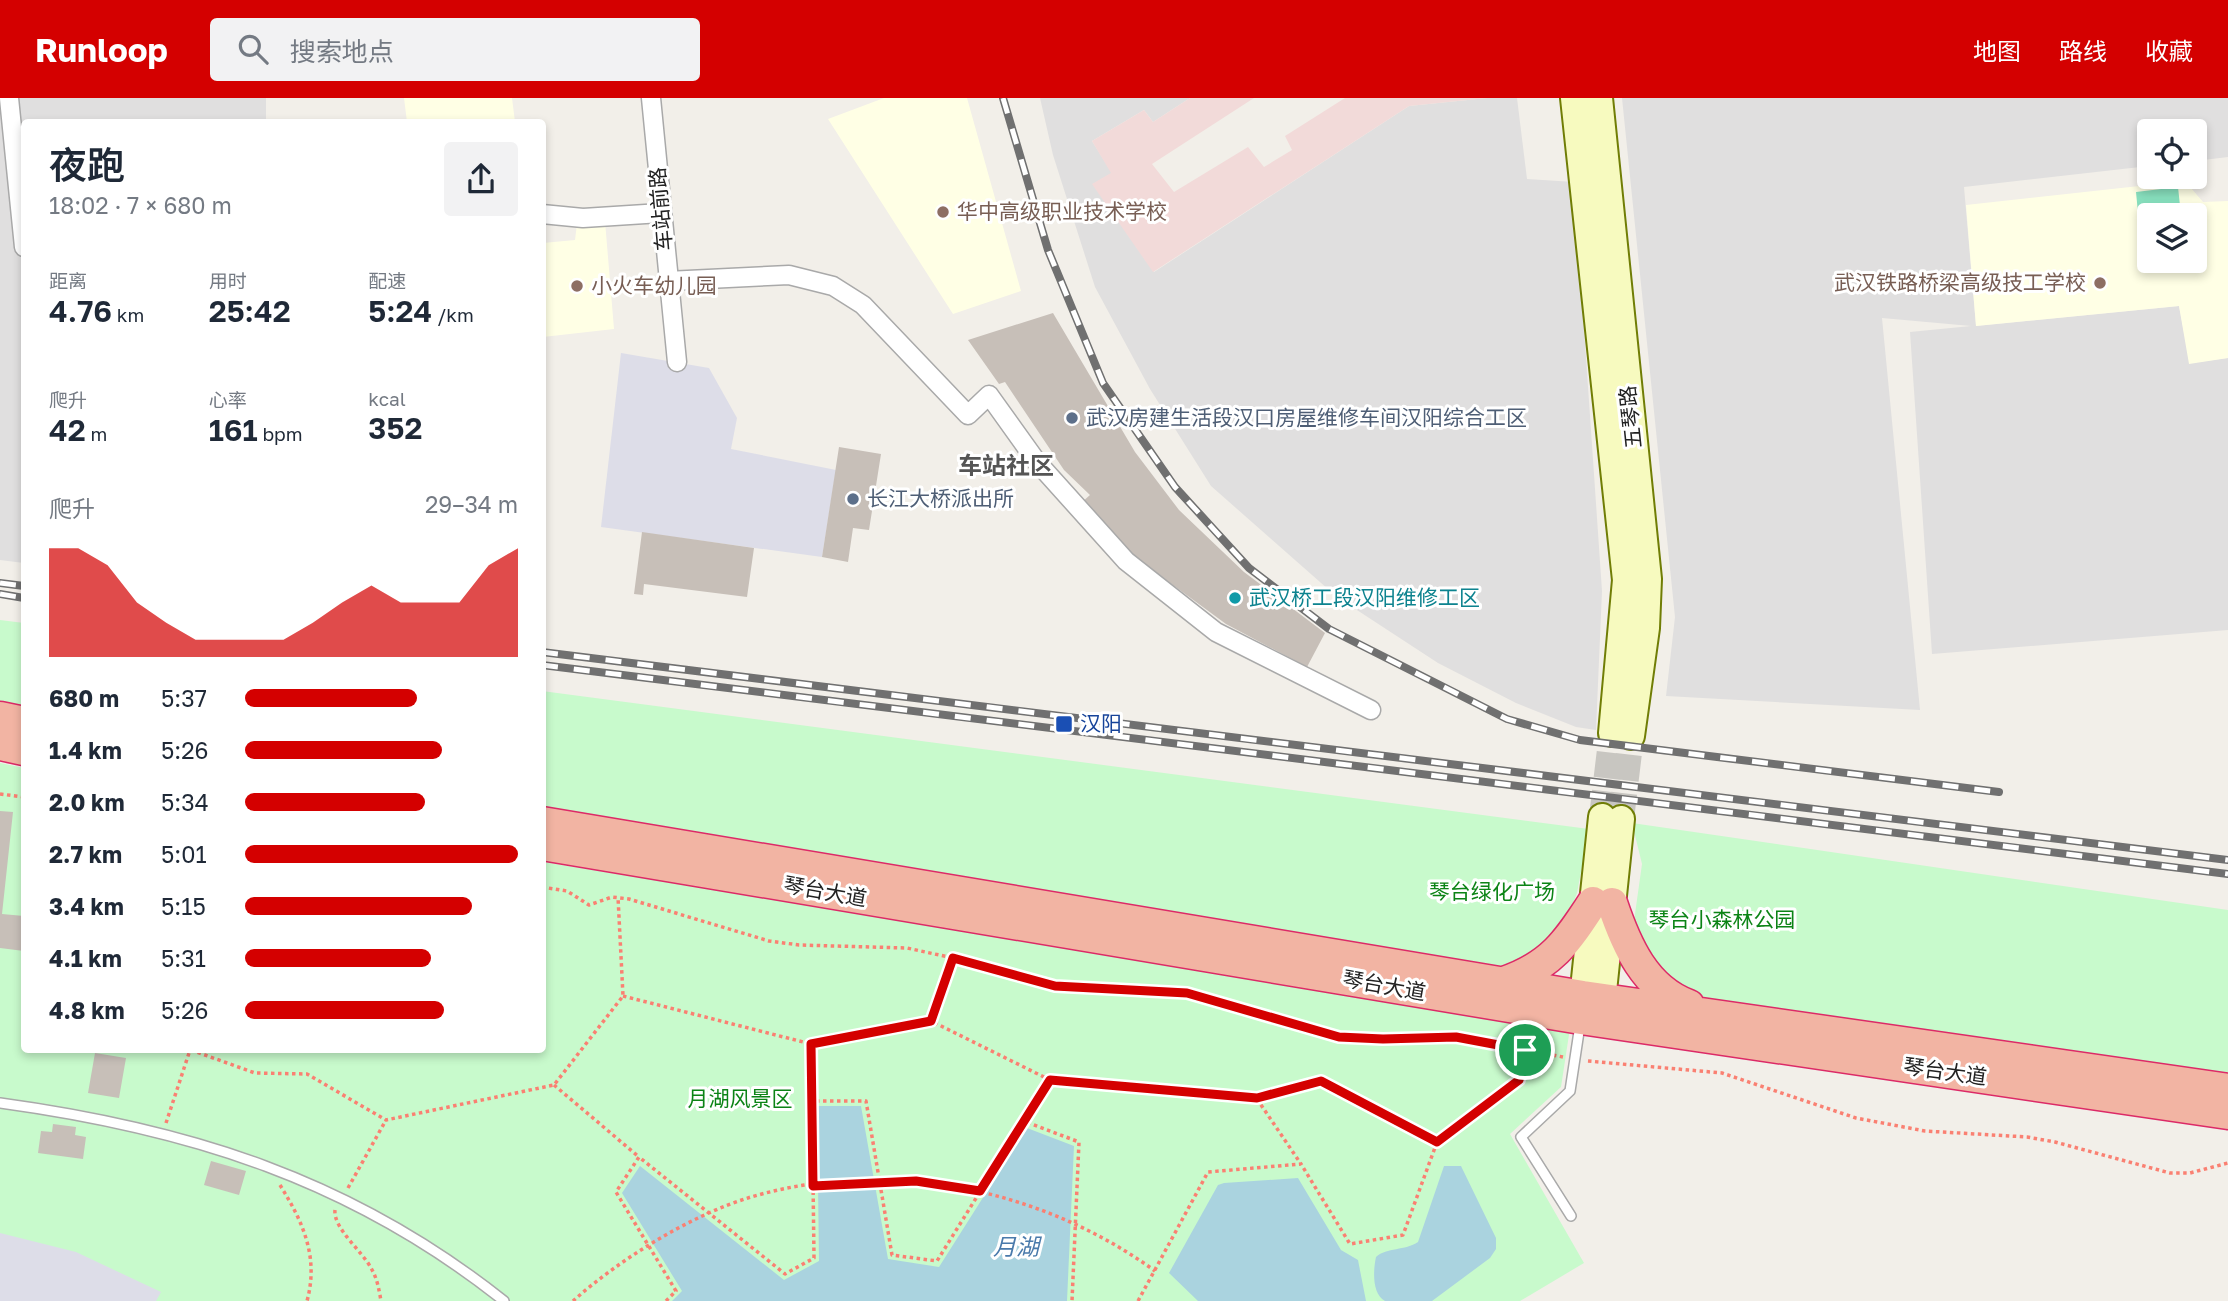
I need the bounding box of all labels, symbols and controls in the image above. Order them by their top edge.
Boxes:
search box [210,18,700,81]
text: Runloop [35,30,168,69]
icon: search [234,30,272,68]
text: 搜索地点 [290,36,394,67]
text: 地图 [1973,36,2021,65]
text: 路线 [2059,36,2107,65]
text: 收藏 [2145,36,2193,65]
map controls [2137,119,2207,273]
button: locate [2137,119,2207,189]
text: 夜跑 [49,142,125,187]
button: share [444,142,518,216]
street label: 车站前路 [643,166,677,252]
text: 18:02 · 7 × 680 m [49,191,232,219]
place label: 华中高级职业技术学校 [957,198,1167,224]
button: layers [2137,203,2207,273]
marker: 华中高级职业技术学校 [935,204,951,220]
text: 距离 [49,269,87,292]
text: 用时 [209,269,247,292]
text: 配速 [368,269,406,292]
place label: 武汉铁路桥梁高级技工学校 [1834,269,2086,295]
place label: 小火车幼儿园 [591,272,717,298]
marker: 武汉铁路桥梁高级技工学校 [2092,275,2108,291]
marker: 小火车幼儿园 [569,278,585,294]
text: 4.76 [49,293,112,329]
text: 25:42 [209,293,291,329]
text: 5:24 [368,293,432,329]
text: km [112,303,144,326]
text: /km [432,303,474,326]
street label: 五琴路 [1614,384,1646,450]
text: kcal [368,387,406,410]
text: 爬升 [49,388,87,411]
text: 心率 [209,388,247,411]
place label: 武汉房建生活段汉口房屋维修车间汉阳综合工区 [1086,404,1527,430]
text: 352 [368,410,422,446]
marker: 武汉房建生活段汉口房屋维修车间汉阳综合工区 [1064,410,1080,426]
text: 42 [49,412,86,448]
text: 161 [209,412,258,448]
text: m [86,422,107,445]
text: bpm [258,422,303,445]
district label: 车站社区 [958,450,1054,479]
place label: 长江大桥派出所 [867,485,1014,511]
text: 29–34 m [425,490,518,518]
marker: 长江大桥派出所 [845,491,861,507]
text: 爬升 [49,494,95,522]
place label: 武汉桥工段汉阳维修工区 [1249,584,1480,610]
marker: 武汉桥工段汉阳维修工区 [1227,590,1243,606]
text: 680 m [49,684,119,712]
text: 5:37 [161,684,207,712]
place label: 汉阳 [1080,710,1122,736]
marker: 汉阳 [1054,714,1074,734]
text: 1.4 km [49,736,122,764]
text: 5:26 [161,736,209,764]
text: 2.0 km [49,788,125,816]
text: 5:34 [161,788,209,816]
text: 2.7 km [49,840,122,868]
text: 5:01 [161,840,207,868]
street label: 琴台大道 [782,871,869,911]
park label: 琴台绿化广场 [1429,878,1555,904]
text: 3.4 km [49,892,124,920]
text: 5:15 [161,892,206,920]
park label: 琴台小森林公园 [1649,906,1796,932]
text: 4.1 km [49,944,122,972]
text: 5:31 [161,944,206,972]
street label: 琴台大道 [1341,965,1428,1005]
text: 4.8 km [49,996,125,1024]
text: 5:26 [161,996,209,1024]
pin [1495,1020,1555,1080]
icon: arrive [1506,1031,1544,1069]
street label: 琴台大道 [1902,1052,1989,1090]
park label: 月湖风景区 [688,1085,793,1111]
water label: 月湖 [993,1232,1042,1260]

